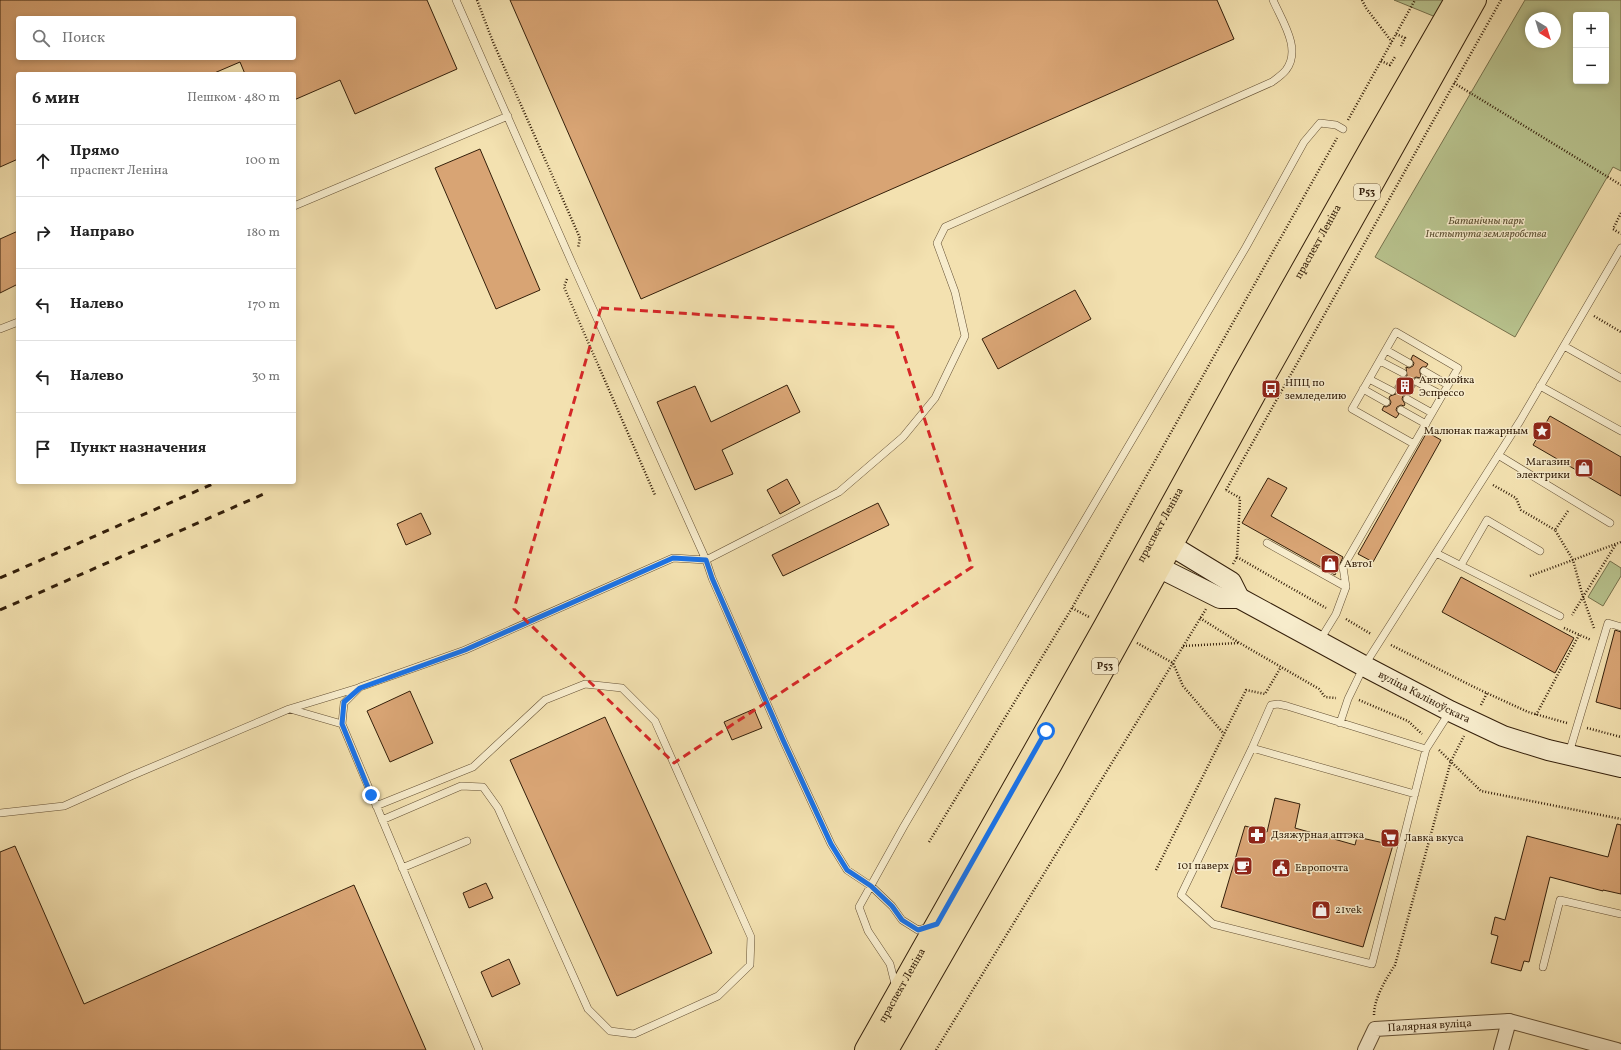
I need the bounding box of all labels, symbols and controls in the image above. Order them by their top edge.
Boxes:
north arrow [1525,12,1561,48]
map controls [1573,12,1609,84]
button: + [1573,12,1609,48]
search box [16,16,296,60]
icon: search [30,27,52,49]
text: Поиск [62,28,105,49]
button: − [1573,48,1609,84]
text: 6 мин [32,87,79,110]
text: Пешком · 480 m [187,89,280,107]
text: Прямо [70,141,119,162]
icon: ahead [32,150,54,172]
text: 100 m [245,152,280,170]
text: праспект Леніна [70,162,168,180]
road number: Р53 [1354,184,1380,200]
street label: праспект Леніна [1291,201,1345,282]
park label: Батанічны парк Інстытута земляробства [1425,214,1547,242]
icon: right [32,222,54,244]
text: Направо [70,222,134,243]
text: 180 m [246,224,280,242]
icon: left [32,294,54,316]
text: Налево [70,294,124,315]
text: 170 m [247,296,280,314]
icon: left [32,366,54,388]
text: Налево [70,366,124,387]
text: 30 m [252,368,280,386]
place label: Автомойка Эспрессо [1419,373,1475,401]
building icon: Автомойка Эспрессо [1394,375,1416,397]
place label: НПЦ по земледелию [1285,376,1346,404]
bus stop icon: НПЦ по земледелию [1260,378,1282,400]
place icon: Малюнак пажарным [1531,420,1553,442]
place label: Малюнак пажарным [1424,424,1528,439]
icon: arrive [32,438,54,460]
text: Пункт назначения [70,438,206,459]
place label: Магазин электрики [1517,455,1570,483]
shop icon: Магазин электрики [1573,457,1595,479]
street label: праспект Леніна [1134,484,1187,565]
shop icon: Авто1 [1319,553,1341,575]
place label: Авто1 [1344,557,1373,572]
road number: Р53 [1092,658,1118,674]
street label: вуліца Каліноўскага [1375,667,1473,727]
route start [1037,722,1055,740]
route end [362,786,380,804]
pharmacy icon: Дзяжурная аптэка [1246,824,1268,846]
supermarket icon: Лавка вкуса [1379,827,1401,849]
place label: Дзяжурная аптэка [1271,828,1365,843]
place label: Лавка вкуса [1404,831,1464,846]
cafe icon: 101 паверх [1232,855,1254,877]
public building icon: Европочта [1270,857,1292,879]
place label: 101 паверх [1177,859,1229,874]
place label: Европочта [1295,861,1349,876]
shop icon: 21vek [1310,899,1332,921]
place label: 21vek [1335,903,1362,918]
street label: праспект Леніна [875,945,930,1025]
street label: Палярная вуліца [1387,1016,1473,1036]

